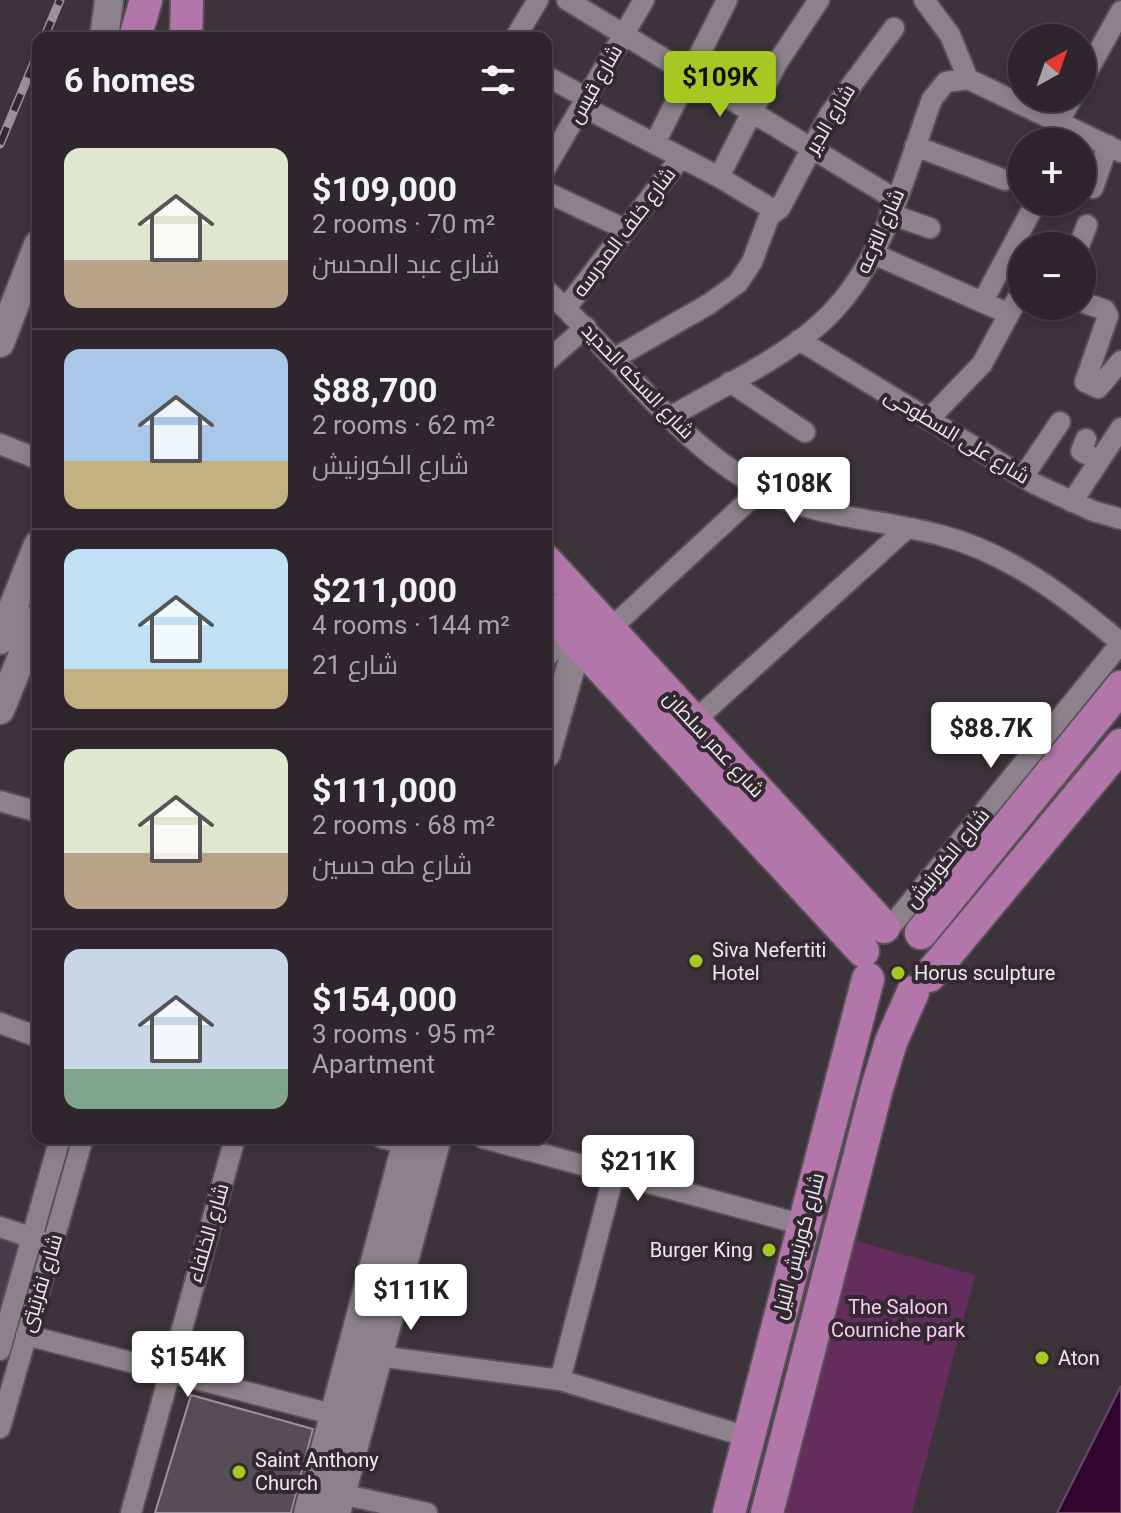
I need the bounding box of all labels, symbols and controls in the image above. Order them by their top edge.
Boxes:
north arrow [1008,24,1096,112]
map controls [1008,24,1096,320]
street label: شارع قيس [563,40,629,129]
pin: $109K [664,51,776,119]
icon: filters [476,58,520,102]
text: 6 homes [64,60,195,100]
text: $109K [682,62,758,92]
street label: شارع الدير [799,80,862,160]
button: + [1008,128,1096,216]
street label: شارع خلف المدرسه [568,163,682,303]
text: $109,000 [312,169,457,209]
icon: home [128,180,224,276]
street label: شارع الترعه [851,185,911,278]
text: 2 rooms · 70 m² [312,209,495,239]
button: − [1008,232,1096,320]
text: شارع عبد المحسن [312,249,500,279]
street label: شارع السكه الحديد [575,318,699,445]
text: $88,700 [312,370,437,410]
icon: home [128,381,224,477]
street label: شارع على السطوحى [879,383,1034,490]
text: 2 rooms · 62 m² [312,410,495,440]
text: شارع الكورنيش [312,450,469,480]
pin: $108K [738,457,850,525]
text: $108K [756,468,832,498]
text: $211,000 [312,570,457,610]
icon: home [128,581,224,677]
text: 4 rooms · 144 m² [312,610,510,640]
text: شارع 21 [312,650,398,680]
street label: شارع عمر سلطان [657,686,769,804]
pin: $88.7K [926,702,1056,770]
text: $88.7K [949,713,1033,743]
text: $111,000 [312,770,457,810]
icon: home [128,781,224,877]
street label: شارع الكورنيش [900,804,996,914]
text: 2 rooms · 68 m² [312,810,495,840]
text: شارع طه حسين [312,850,472,880]
place label: Siva Nefertiti Hotel [712,938,826,985]
marker: Siva Nefertiti Hotel [687,952,705,970]
place label: Horus sculpture [914,961,1055,985]
marker: Horus sculpture [889,964,907,982]
text: $154,000 [312,979,457,1019]
icon: home [128,981,224,1077]
text: 3 rooms · 95 m² [312,1019,495,1049]
text: Apartment [312,1049,435,1079]
pin: $211K [582,1135,694,1203]
text: $211K [600,1146,676,1176]
street label: شارع كورنيش النيل [767,1170,831,1322]
street label: شارع الخلفاء [182,1181,236,1286]
street label: شارع نفرتيتى [15,1231,69,1336]
place label: Burger King [650,1238,753,1262]
marker: Burger King [760,1241,778,1259]
pin: $111K [355,1264,467,1332]
text: $111K [373,1275,449,1305]
park label: The Saloon Courniche park [831,1295,966,1342]
pin: $154K [132,1331,244,1399]
text: $154K [150,1342,226,1372]
place label: Aton [1058,1346,1100,1370]
marker: Aton [1033,1349,1051,1367]
place label: Saint Anthony Church [255,1448,379,1495]
marker: Saint Anthony Church [230,1463,248,1481]

